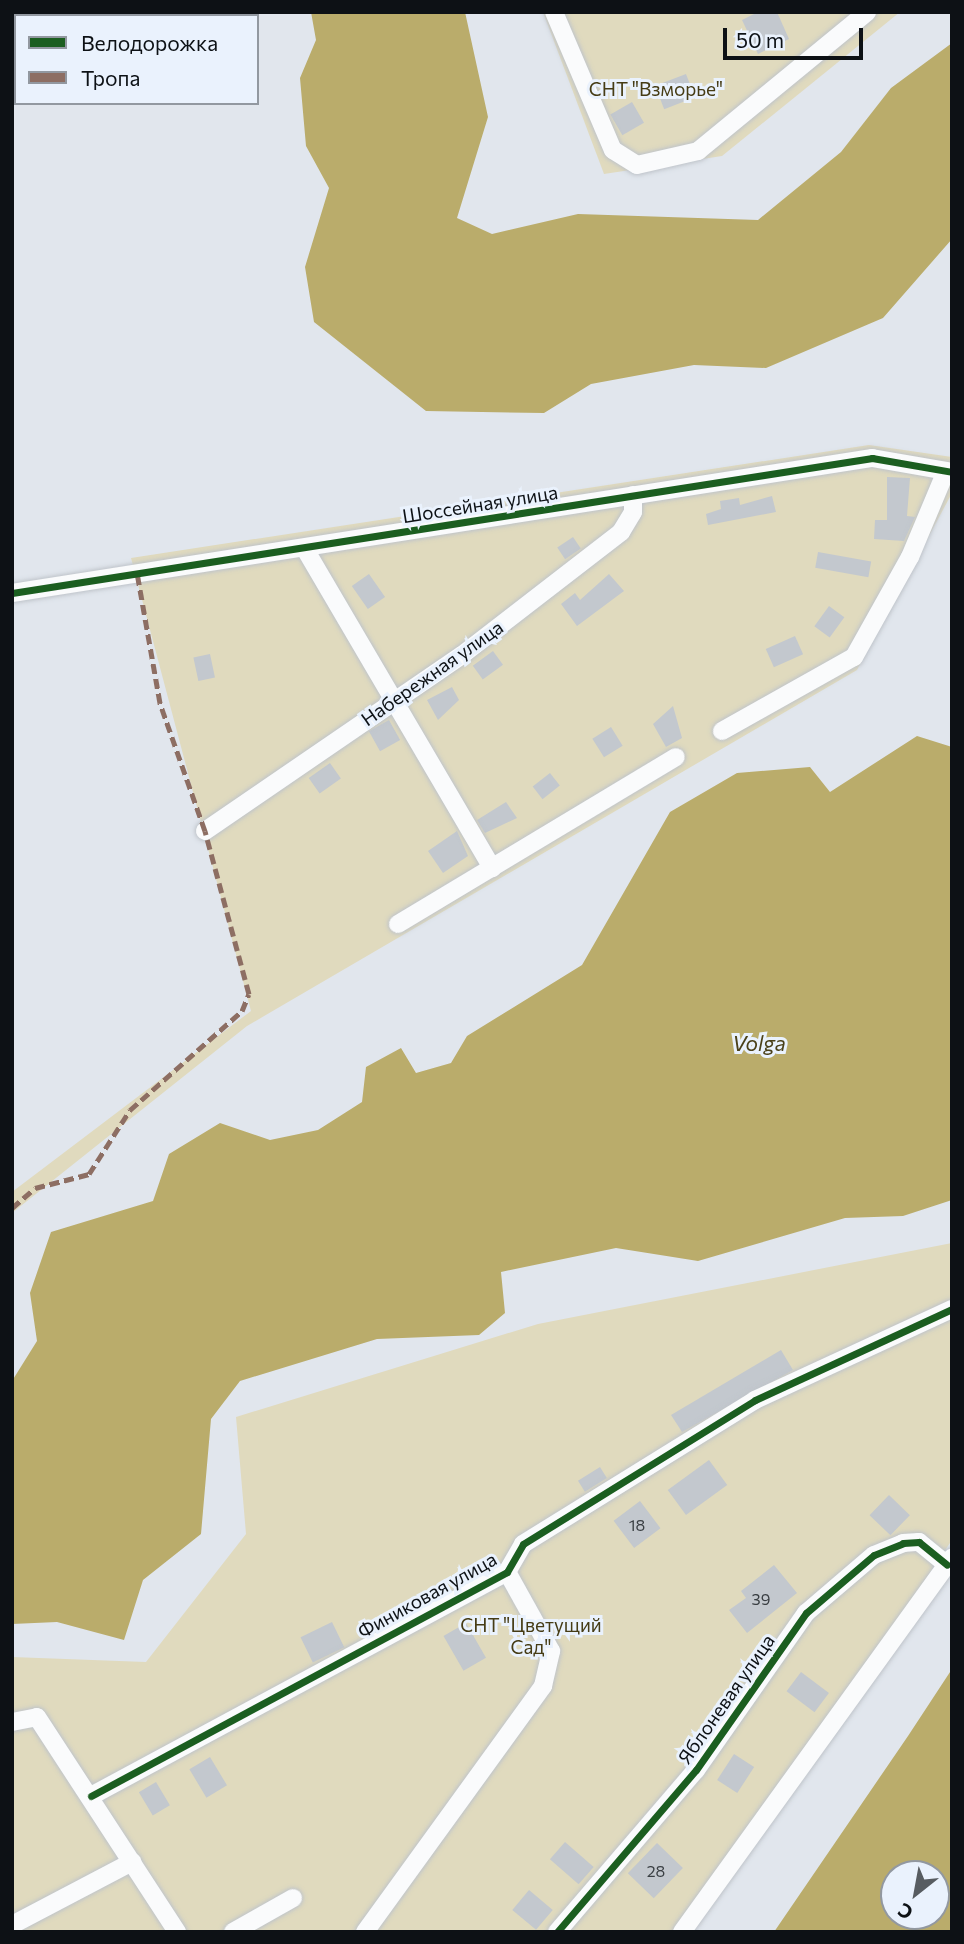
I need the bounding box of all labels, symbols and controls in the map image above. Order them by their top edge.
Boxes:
legend [14,14,259,105]
scale bar [726,14,866,58]
text: 50 m [736,27,784,52]
text: Велодорожка [81,30,218,55]
text: Тропа [81,65,140,90]
park label: СНТ "Взморье" [589,78,723,100]
street label: Шоссейная улица [401,480,559,528]
street label: Набережная улица [357,615,507,731]
water label: Volga [732,1030,786,1056]
house number: 18 [629,1515,645,1535]
street label: Финиковая улица [353,1547,501,1643]
house number: 39 [752,1589,770,1609]
park label: СНТ "Цветущий Сад" [460,1614,602,1658]
street label: Яблоневая улица [673,1630,779,1768]
north arrow [880,1860,950,1930]
house number: 28 [647,1861,665,1881]
text: С [893,1899,916,1925]

